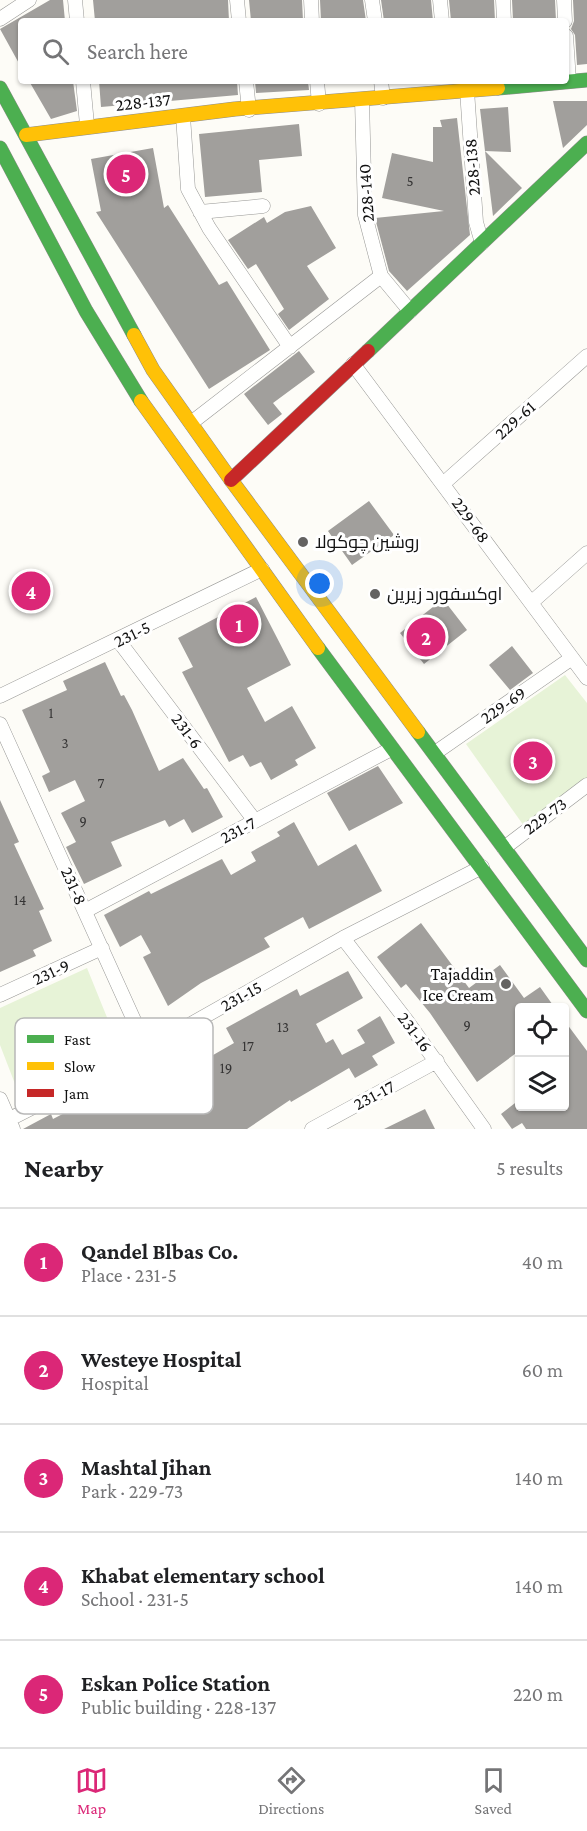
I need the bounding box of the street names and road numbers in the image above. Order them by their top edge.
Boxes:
street label: 228-137 [114,89,172,115]
street label: 228-138 [460,138,484,196]
street label: 228-140 [354,163,378,223]
street label: 229-61 [491,397,539,443]
street label: 229-68 [448,493,494,547]
street label: 231-5 [111,617,153,651]
street label: 229-69 [477,682,529,728]
street label: 231-6 [167,709,207,753]
street label: 229-73 [519,793,571,839]
street label: 231-7 [217,812,259,848]
street label: 231-8 [57,864,91,908]
street label: 231-9 [29,955,73,989]
street label: 231-15 [217,977,265,1015]
street label: 231-16 [394,1008,436,1056]
street label: 231-17 [350,1076,398,1114]

